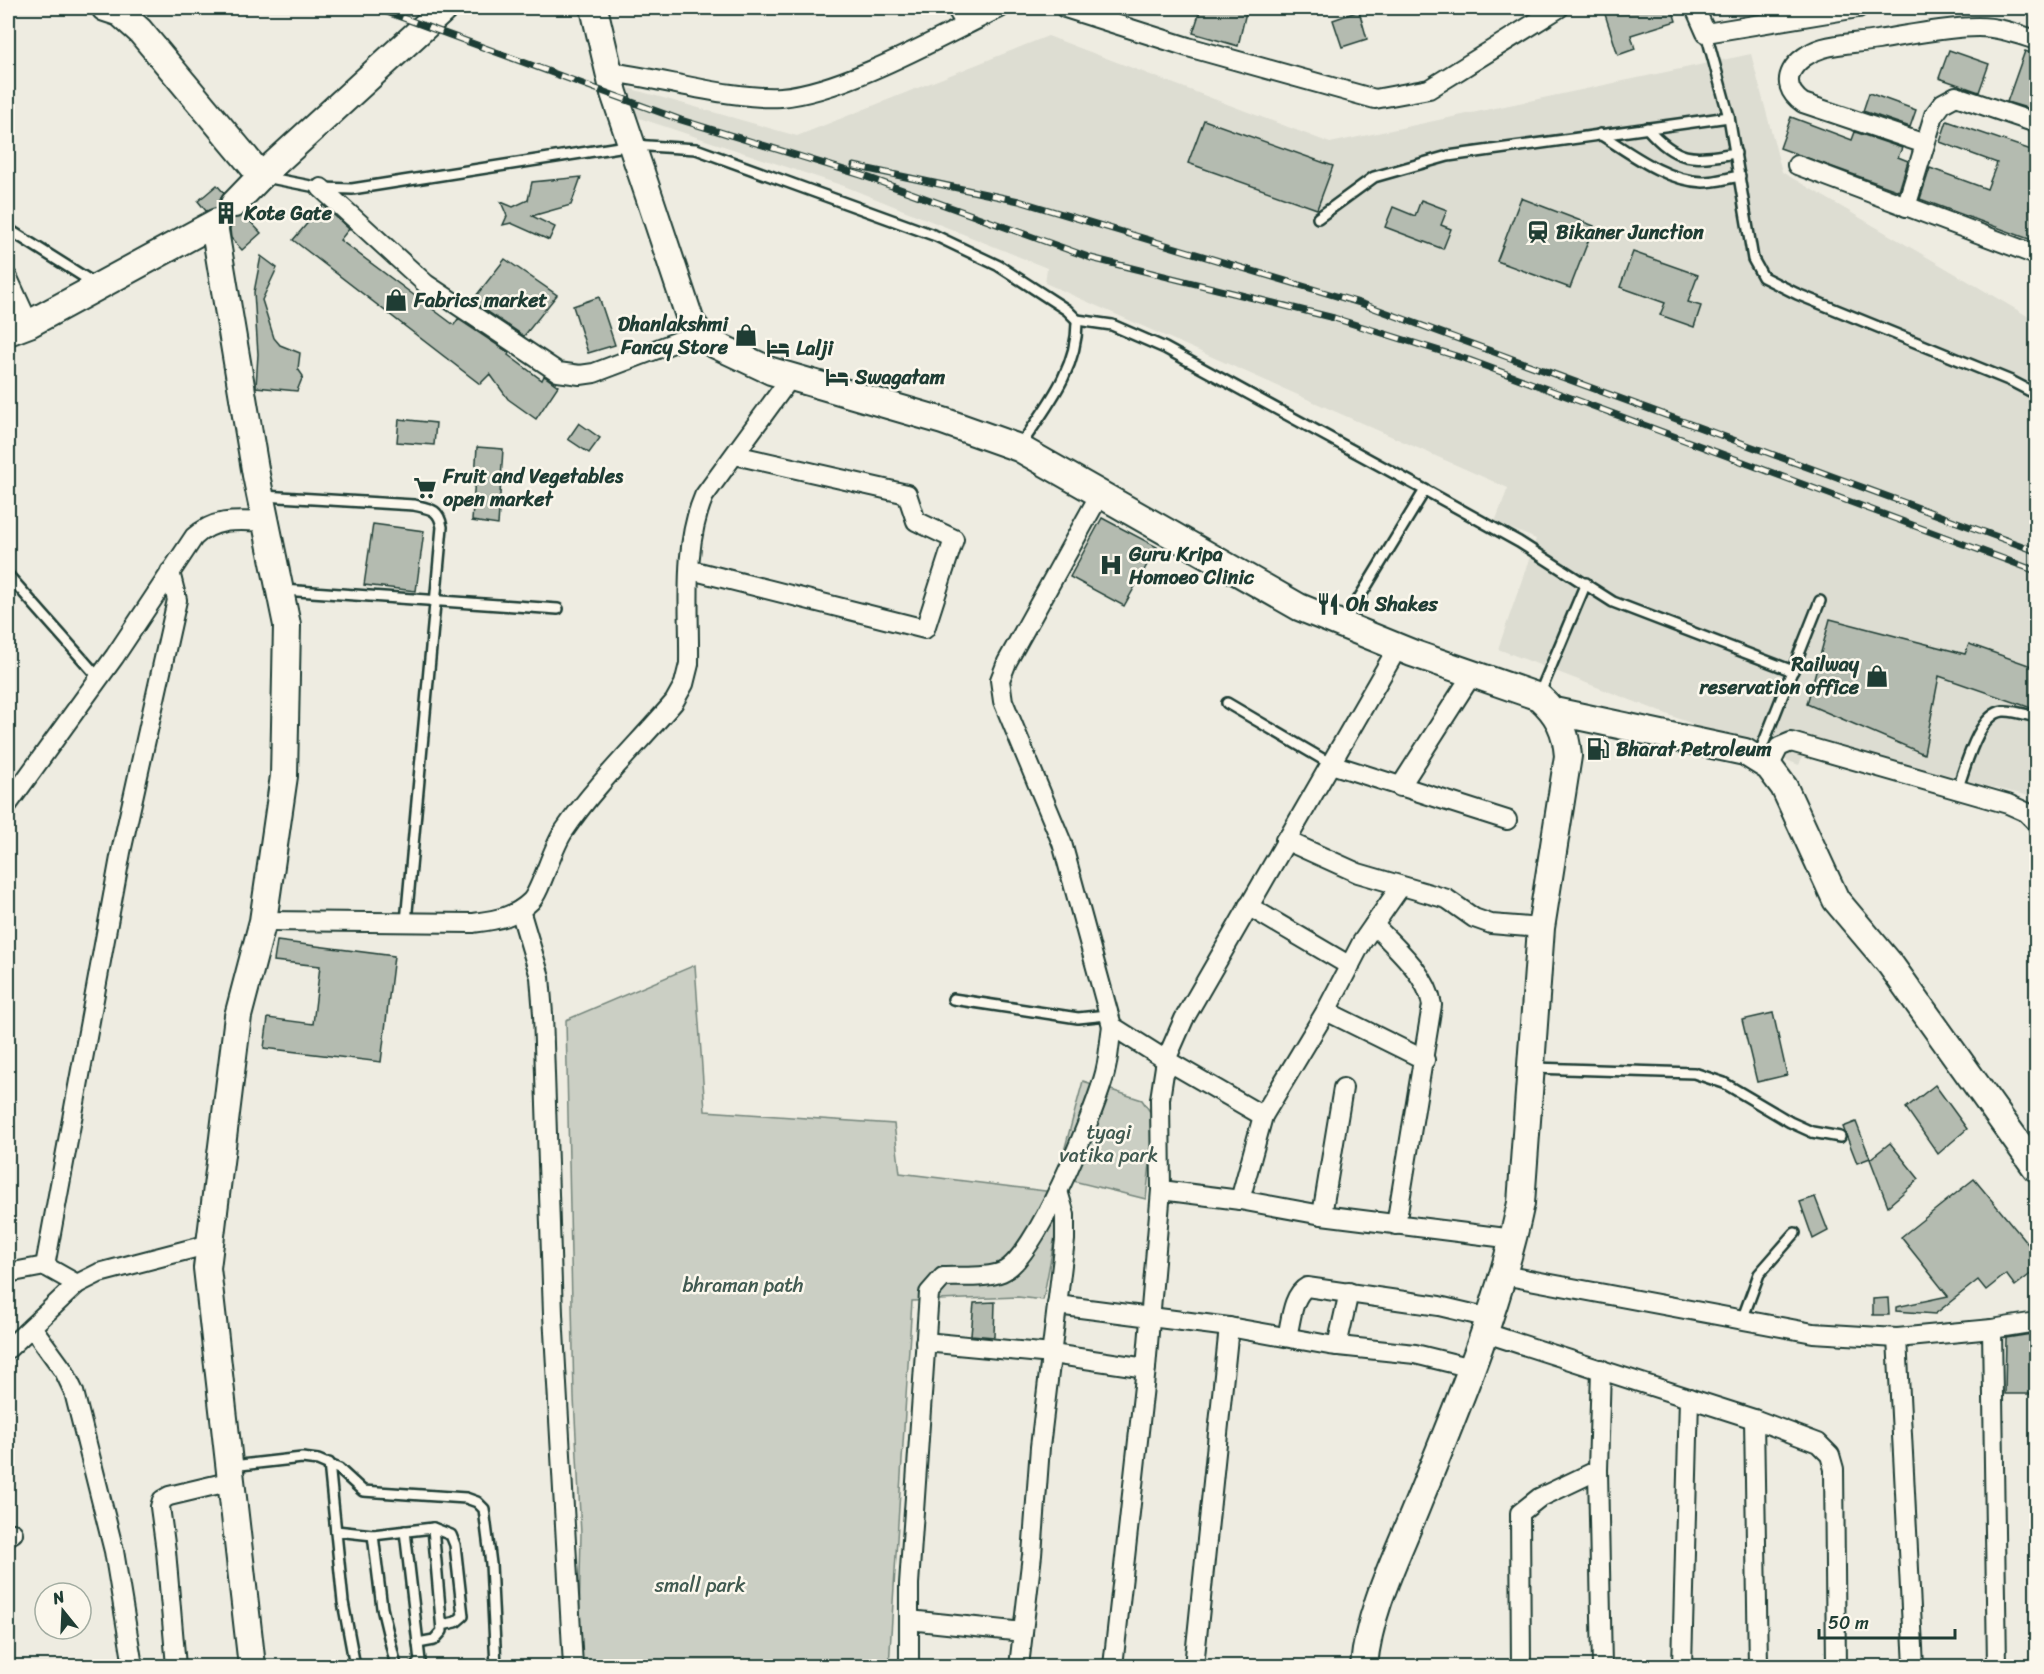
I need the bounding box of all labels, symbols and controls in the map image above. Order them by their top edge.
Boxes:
place label: Kote Gate [243,196,333,231]
building icon: Kote Gate [213,200,239,226]
place label: Bikaner Junction [1556,215,1704,250]
station icon: Bikaner Junction [1525,219,1551,245]
place label: Fabrics market [413,283,548,318]
shop icon: Fabrics market [383,287,409,313]
place label: Dhanlakshmi Fancy Store [618,307,729,365]
shop icon: Dhanlakshmi Fancy Store [733,322,759,348]
place label: Lalji [796,331,834,366]
hotel icon: Lalji [765,335,791,361]
place label: Swagatam [854,360,946,395]
hotel icon: Swagatam [824,364,850,390]
place label: Fruit and Vegetables open market [442,459,624,517]
supermarket icon: Fruit and Vegetables open market [412,475,438,501]
place label: Guru Kripa Homoeo Clinic [1128,537,1255,595]
hospital icon: Guru Kripa Homoeo Clinic [1098,552,1124,578]
place label: Oh Shakes [1346,587,1439,622]
restaurant icon: Oh Shakes [1315,591,1341,617]
place label: Railway reservation office [1699,647,1860,705]
shop icon: Railway reservation office [1864,663,1890,689]
place label: Bharat Petroleum [1616,732,1772,767]
fuel station icon: Bharat Petroleum [1585,736,1611,762]
park label: tyagi vatika park [1060,1115,1158,1173]
park label: bhraman path [683,1268,803,1303]
park label: small park [654,1568,746,1603]
north arrow [33,1581,93,1641]
text: N [48,1581,69,1613]
scale bar [1819,1602,1956,1640]
text: 50 m [1828,1607,1869,1639]

